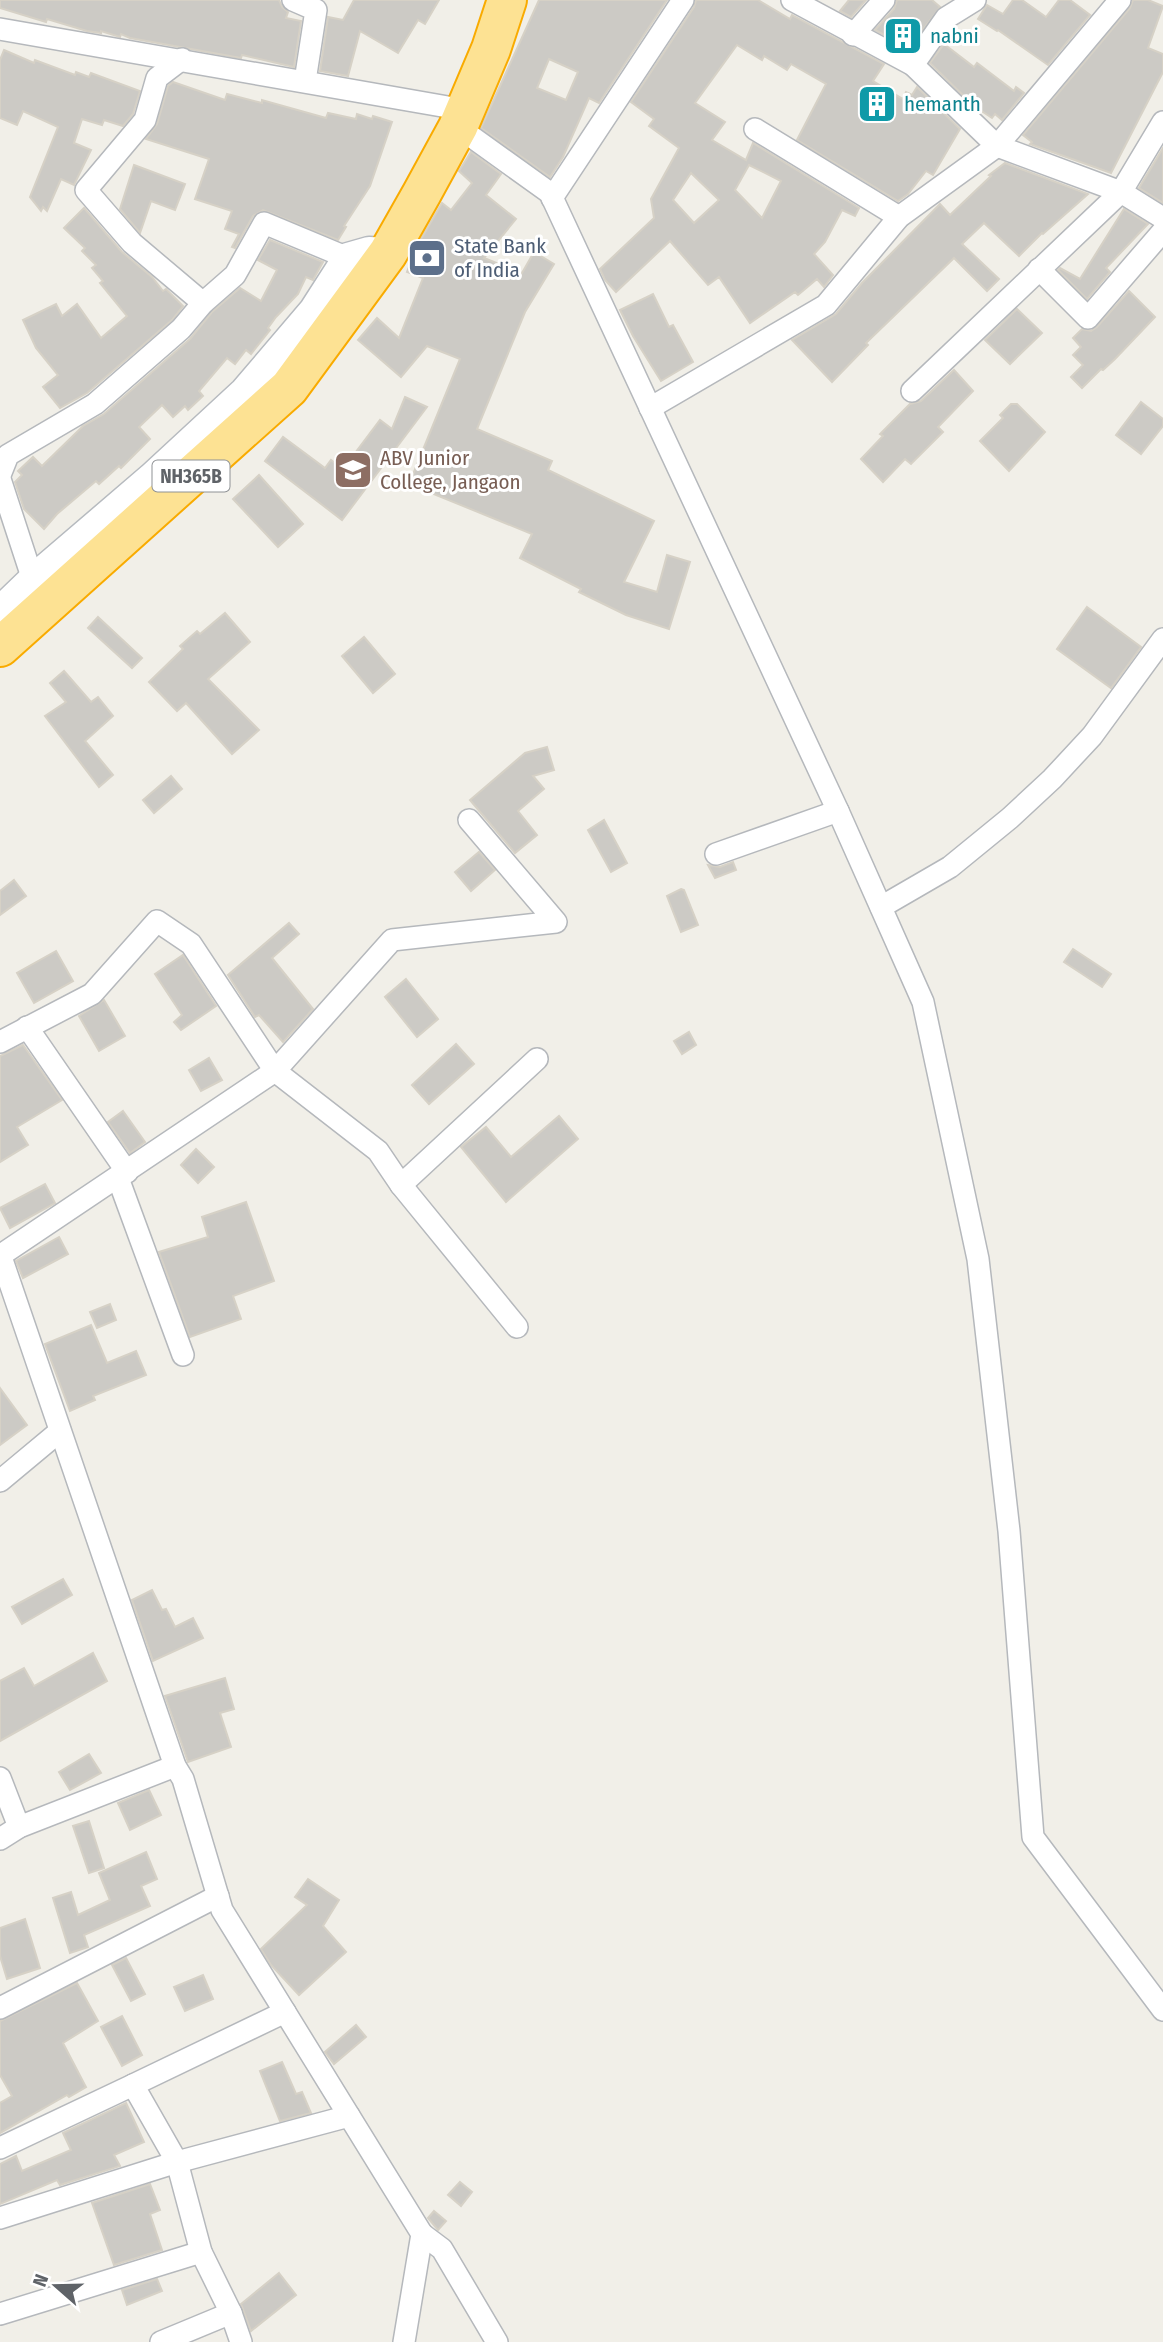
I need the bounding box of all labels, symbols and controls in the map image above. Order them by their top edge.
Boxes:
building icon: nabni [882,15,924,57]
place label: nabni [930,23,979,49]
building icon: hemanth [856,83,898,125]
place label: hemanth [904,91,981,117]
place label: State Bank of India [454,233,546,283]
bank icon: State Bank of India [406,237,448,279]
place label: ABV Junior College, Jangaon [380,445,521,495]
school or university icon: ABV Junior College, Jangaon [332,449,374,491]
road number: NH365B [152,461,230,491]
north arrow [21,2251,91,2321]
text: N [28,2271,53,2290]

